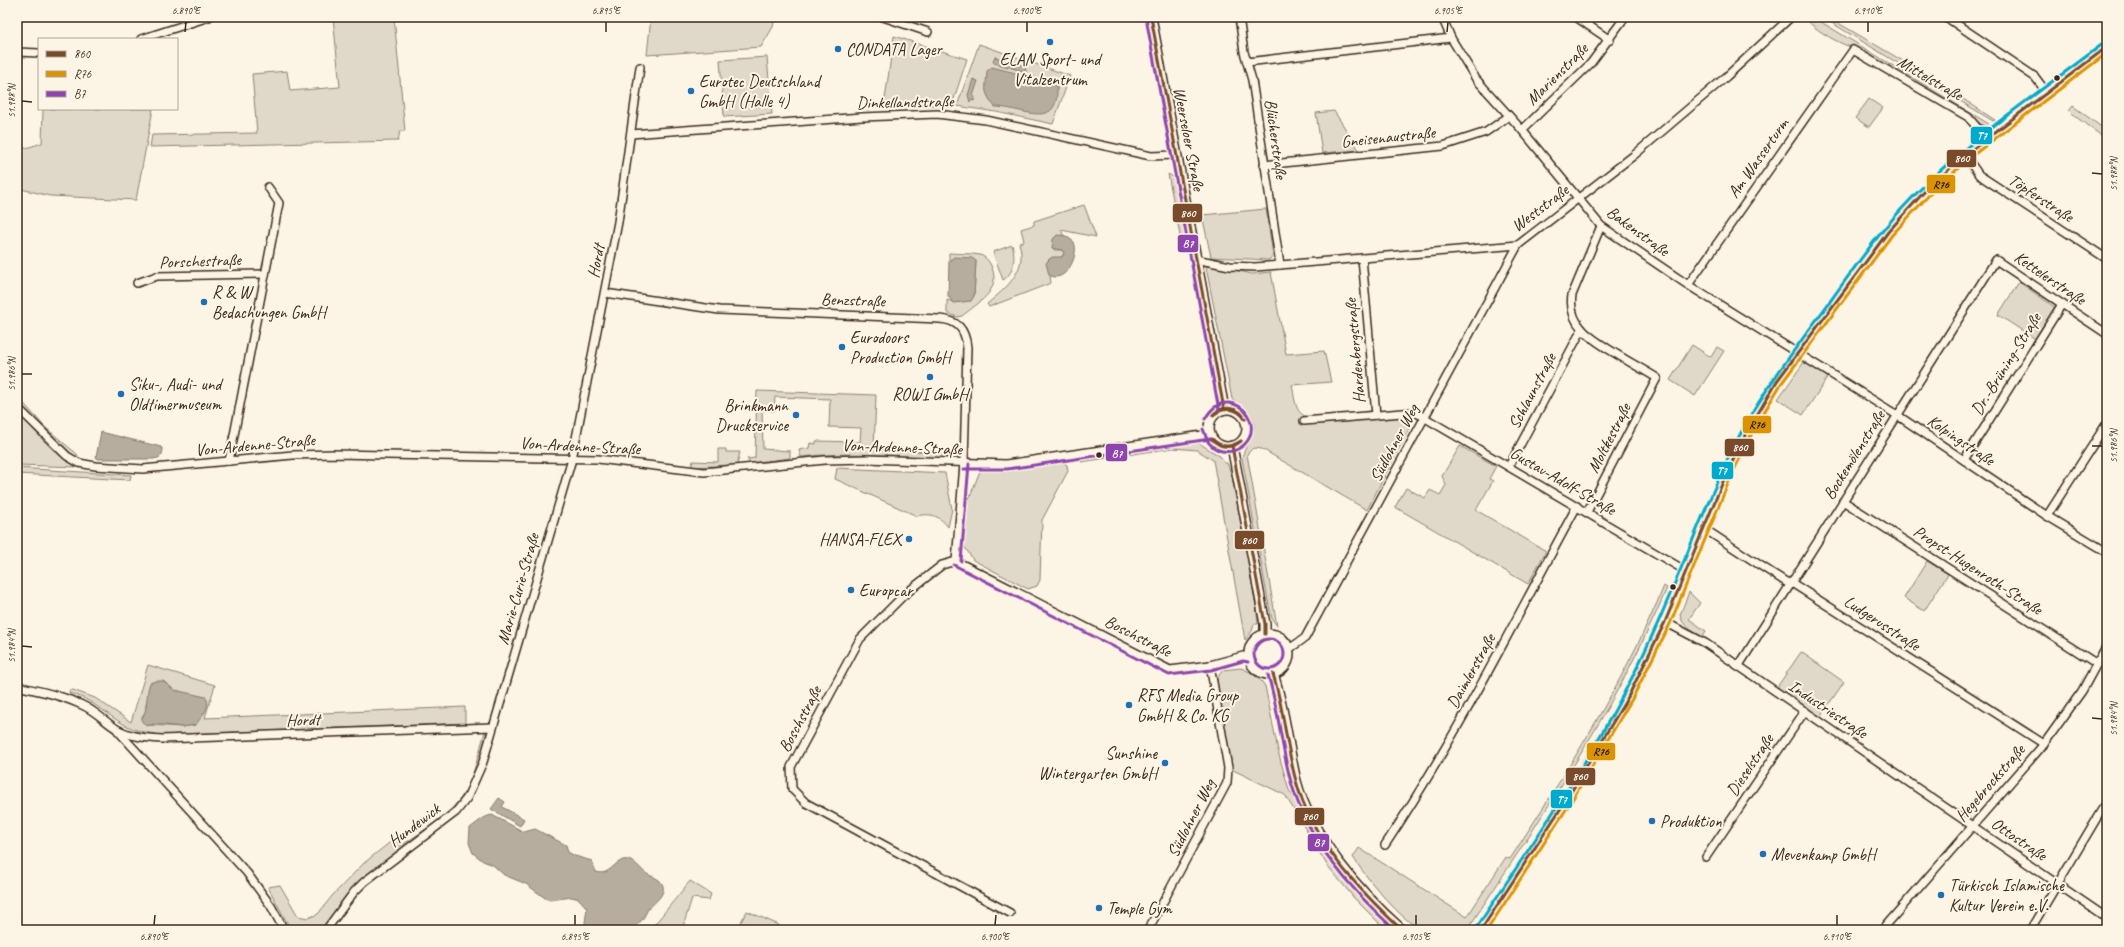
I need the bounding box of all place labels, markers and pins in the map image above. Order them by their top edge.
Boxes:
marker: ELAN Sport- und Vitalzentrum [1045,37,1055,47]
place label: CONDATA Lager [846,39,944,60]
marker: CONDATA Lager [833,44,843,54]
place label: ELAN Sport- und Vitalzentrum [1000,49,1103,90]
place label: Eurotec Deutschland GmbH (Halle 4) [699,71,822,112]
unlabelled marker [2052,73,2062,83]
marker: Eurotec Deutschland GmbH (Halle 4) [686,86,696,96]
place label: R & W Bedachungen GmbH [212,282,328,323]
marker: R & W Bedachungen GmbH [199,297,209,307]
place label: Eurodoors Production GmbH [850,327,953,368]
marker: Eurodoors Production GmbH [837,342,847,352]
marker: ROWI GmbH [925,372,935,382]
place label: Siku-, Audi- und Oldtimermuseum [129,374,224,415]
place label: ROWI GmbH [892,384,971,405]
marker: Siku-, Audi- und Oldtimermuseum [116,389,126,399]
place label: Brinkmann Druckservice [716,395,789,436]
marker: Brinkmann Druckservice [791,410,801,420]
unlabelled marker [1094,450,1104,460]
place label: HANSA-FLEX [819,529,904,550]
marker: HANSA-FLEX [904,534,914,544]
place label: Europcar [859,580,914,601]
unlabelled marker [1668,582,1678,592]
marker: Europcar [846,585,856,595]
place label: RFS Media Group GmbH & Co. KG [1137,685,1240,726]
marker: RFS Media Group GmbH & Co. KG [1124,700,1134,710]
place label: Sunshine Wintergarten GmbH [1038,743,1159,784]
marker: Sunshine Wintergarten GmbH [1160,758,1170,768]
place label: Produktion [1660,811,1722,832]
marker: Produktion [1647,816,1657,826]
place label: Mevenkamp GmbH [1771,844,1878,865]
marker: Mevenkamp GmbH [1758,849,1768,859]
place label: Türkisch Islamische Kultur Verein e.V. [1949,875,2065,916]
marker: Türkisch Islamische Kultur Verein e.V. [1936,890,1946,900]
place label: Temple Gym [1107,898,1173,919]
marker: Temple Gym [1094,903,1104,913]

